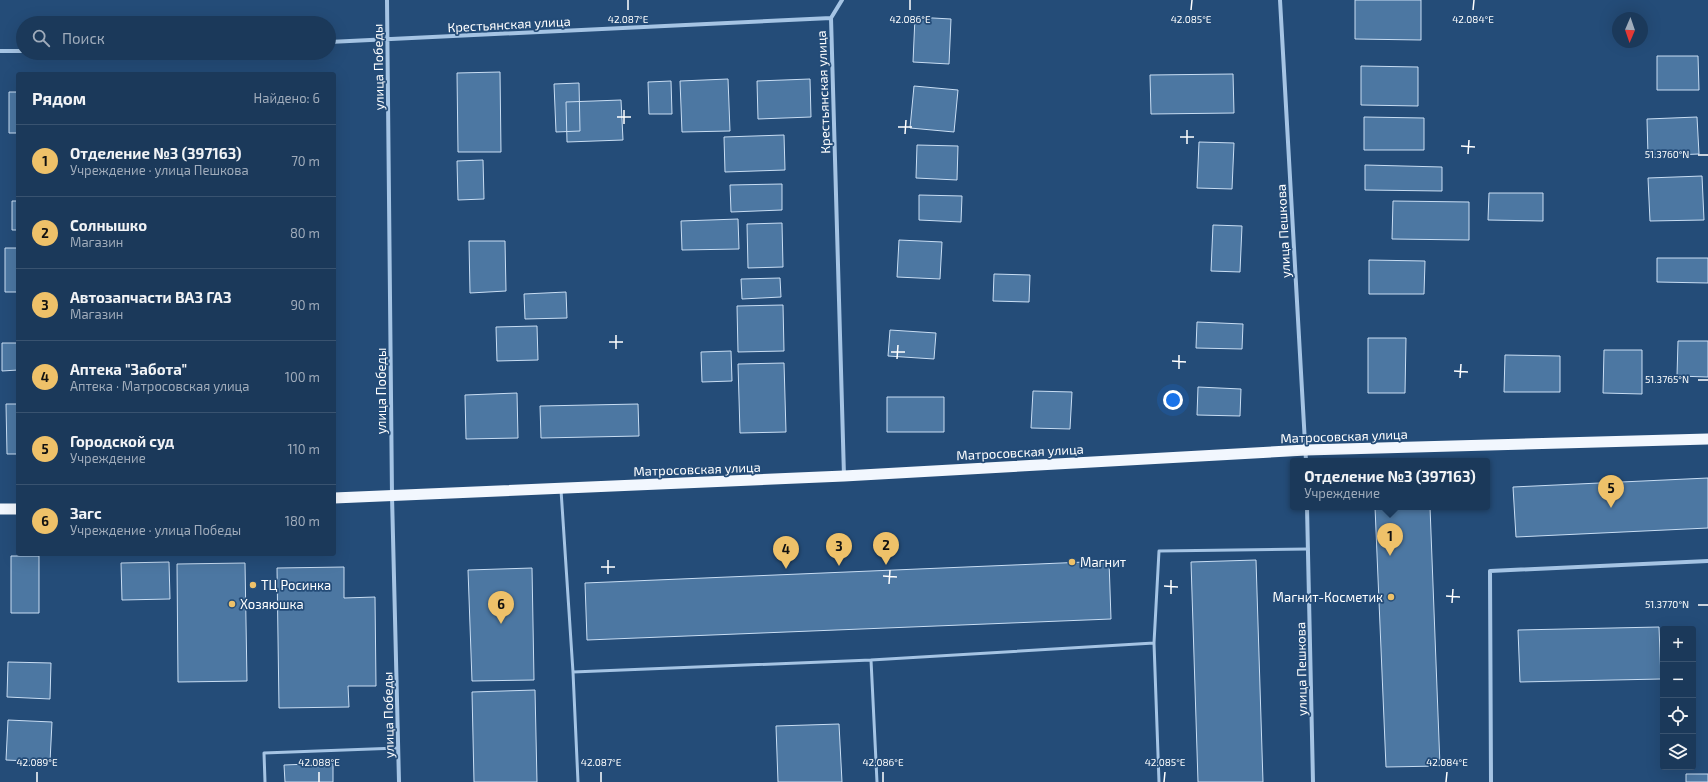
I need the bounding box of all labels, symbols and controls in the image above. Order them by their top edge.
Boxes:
north arrow [1612,12,1648,48]
street label: Крестьянская улица [447,13,571,35]
text: 42.087°E [608,13,649,25]
text: 42.086°E [889,13,931,25]
text: 42.085°E [1171,13,1212,25]
text: 42.084°E [1452,13,1494,25]
search box [16,16,336,60]
street label: улица Победы [369,24,387,110]
icon: search [30,27,52,49]
text: Поиск [62,29,105,47]
street label: Крестьянская улица [813,30,833,154]
text: Рядом [32,88,86,108]
text: Найдено: 6 [254,90,320,106]
text: Отделение №3 (397163) [70,144,242,162]
text: 51.3760°N [1645,148,1689,160]
text: 1 [42,153,48,169]
text: 70 m [291,153,320,169]
text: Учреждение · улица Пешкова [70,162,249,178]
street label: улица Пешкова [1273,184,1293,278]
text: Солнышко [70,216,147,234]
text: 2 [41,225,49,241]
text: 80 m [290,225,320,241]
text: Магазин [70,234,123,250]
text: Автозапчасти ВАЗ ГАЗ [70,288,231,306]
text: 3 [41,297,49,313]
text: 90 m [290,297,320,313]
text: Магазин [70,306,123,322]
street label: улица Победы [373,348,389,434]
text: Аптека "Забота" [70,360,187,378]
text: 4 [41,369,49,385]
text: 100 m [285,369,320,385]
text: 51.3765°N [1645,373,1689,385]
text: Аптека · Матросовская улица [70,378,250,394]
your location [1163,390,1183,410]
street label: Матросовская улица [1280,426,1408,446]
text: Городской суд [70,432,174,450]
text: 5 [41,441,49,457]
text: 110 m [288,441,320,457]
street label: Матросовская улица [956,441,1084,463]
text: Учреждение [70,450,146,466]
popup [1290,458,1490,510]
street label: Матросовская улица [633,459,761,479]
text: Отделение №3 (397163) [1304,467,1476,485]
pin: 5 [1598,475,1624,508]
text: Учреждение [1304,485,1380,501]
text: Загс [70,504,102,522]
text: 6 [41,513,49,529]
text: 180 m [285,513,320,529]
text: Учреждение · улица Победы [70,522,241,538]
pin: 1 [1377,523,1403,556]
pin: 2 [873,532,899,565]
pin: 3 [826,533,852,566]
pin: 4 [773,536,799,569]
place label: Магнит [1080,554,1127,570]
marker: Магнит [1067,557,1077,567]
place label: ТЦ Росинка [261,577,331,593]
marker: ТЦ Росинка [248,580,258,590]
place label: Магнит-Косметик [1273,589,1383,605]
pin: 6 [488,591,514,624]
marker: Магнит-Косметик [1386,592,1396,602]
place label: Хозяюшка [240,596,304,612]
text: 51.3770°N [1645,598,1689,610]
marker: Хозяюшка [227,599,237,609]
street label: улица Пешкова [1292,622,1310,716]
map controls [1660,626,1696,770]
button: + [1660,626,1696,662]
button: − [1660,662,1696,698]
street label: улица Победы [379,672,397,758]
button: locate [1660,698,1696,734]
button: layers [1660,734,1696,770]
text: 42.089°E [16,756,58,768]
text: 42.088°E [298,756,340,768]
text: 42.087°E [581,756,622,768]
text: 42.086°E [862,756,904,768]
text: 42.085°E [1145,756,1186,768]
text: 42.084°E [1426,756,1468,768]

